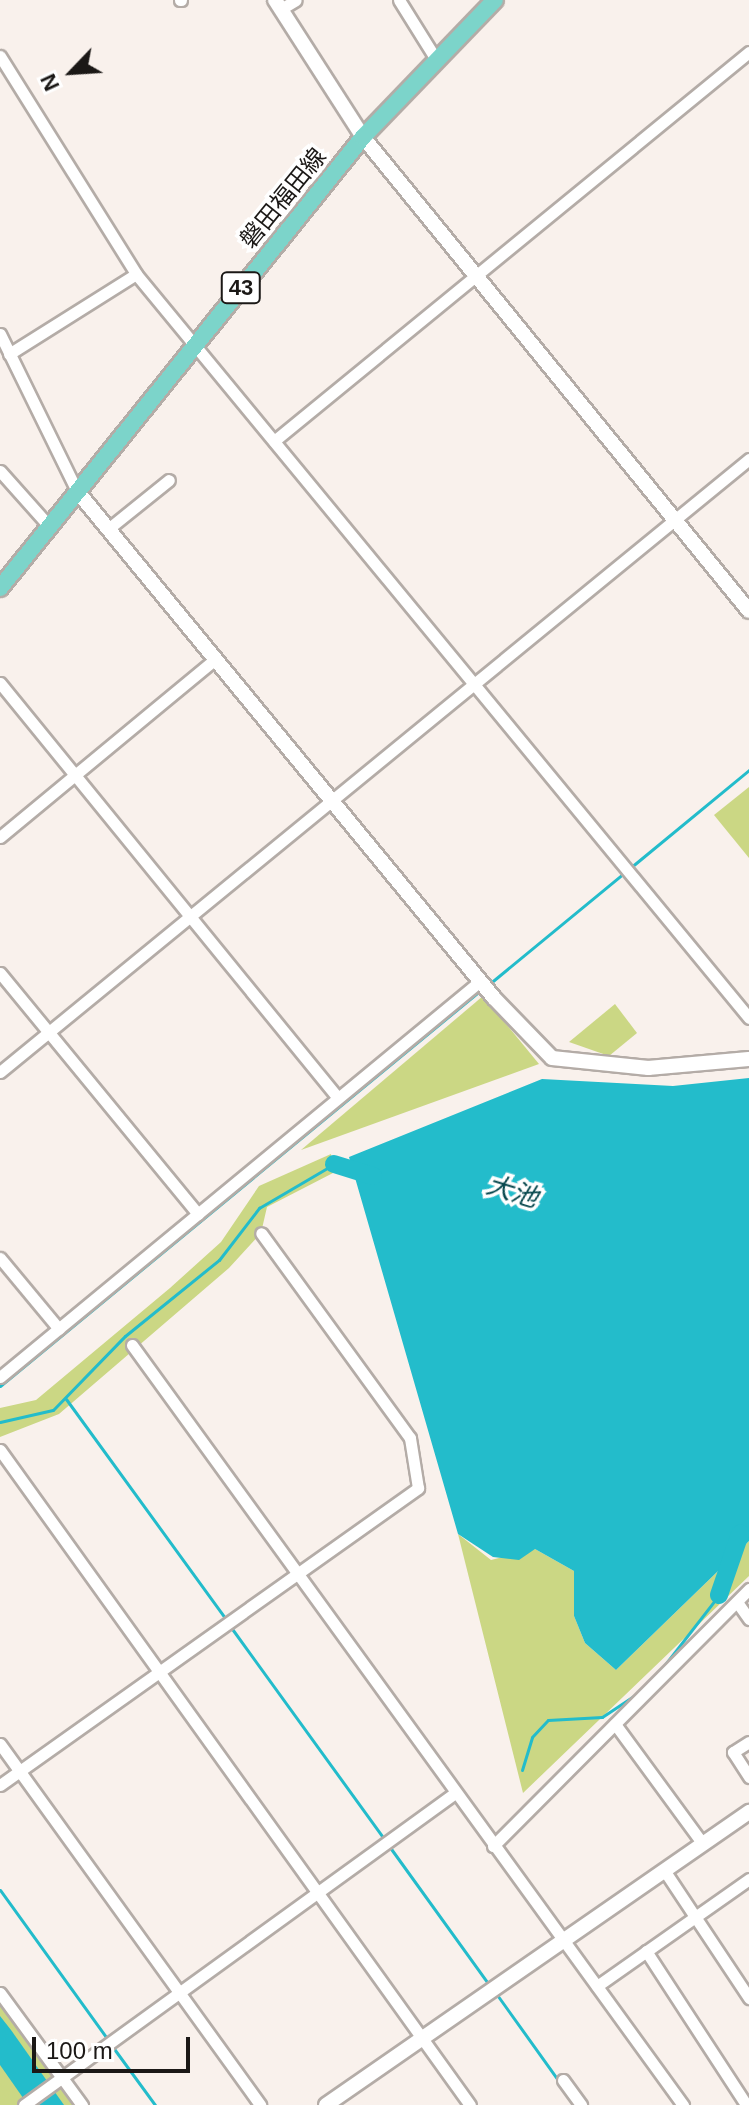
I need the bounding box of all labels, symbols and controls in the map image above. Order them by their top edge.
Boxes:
north arrow [32,32,112,112]
text: N [35,70,64,95]
street label: 磐田福田線 [234,142,332,254]
road number: 43 [219,270,263,306]
water label: 大池 [483,1169,541,1215]
scale bar [36,2021,194,2071]
text: 100 m [46,2037,113,2064]

